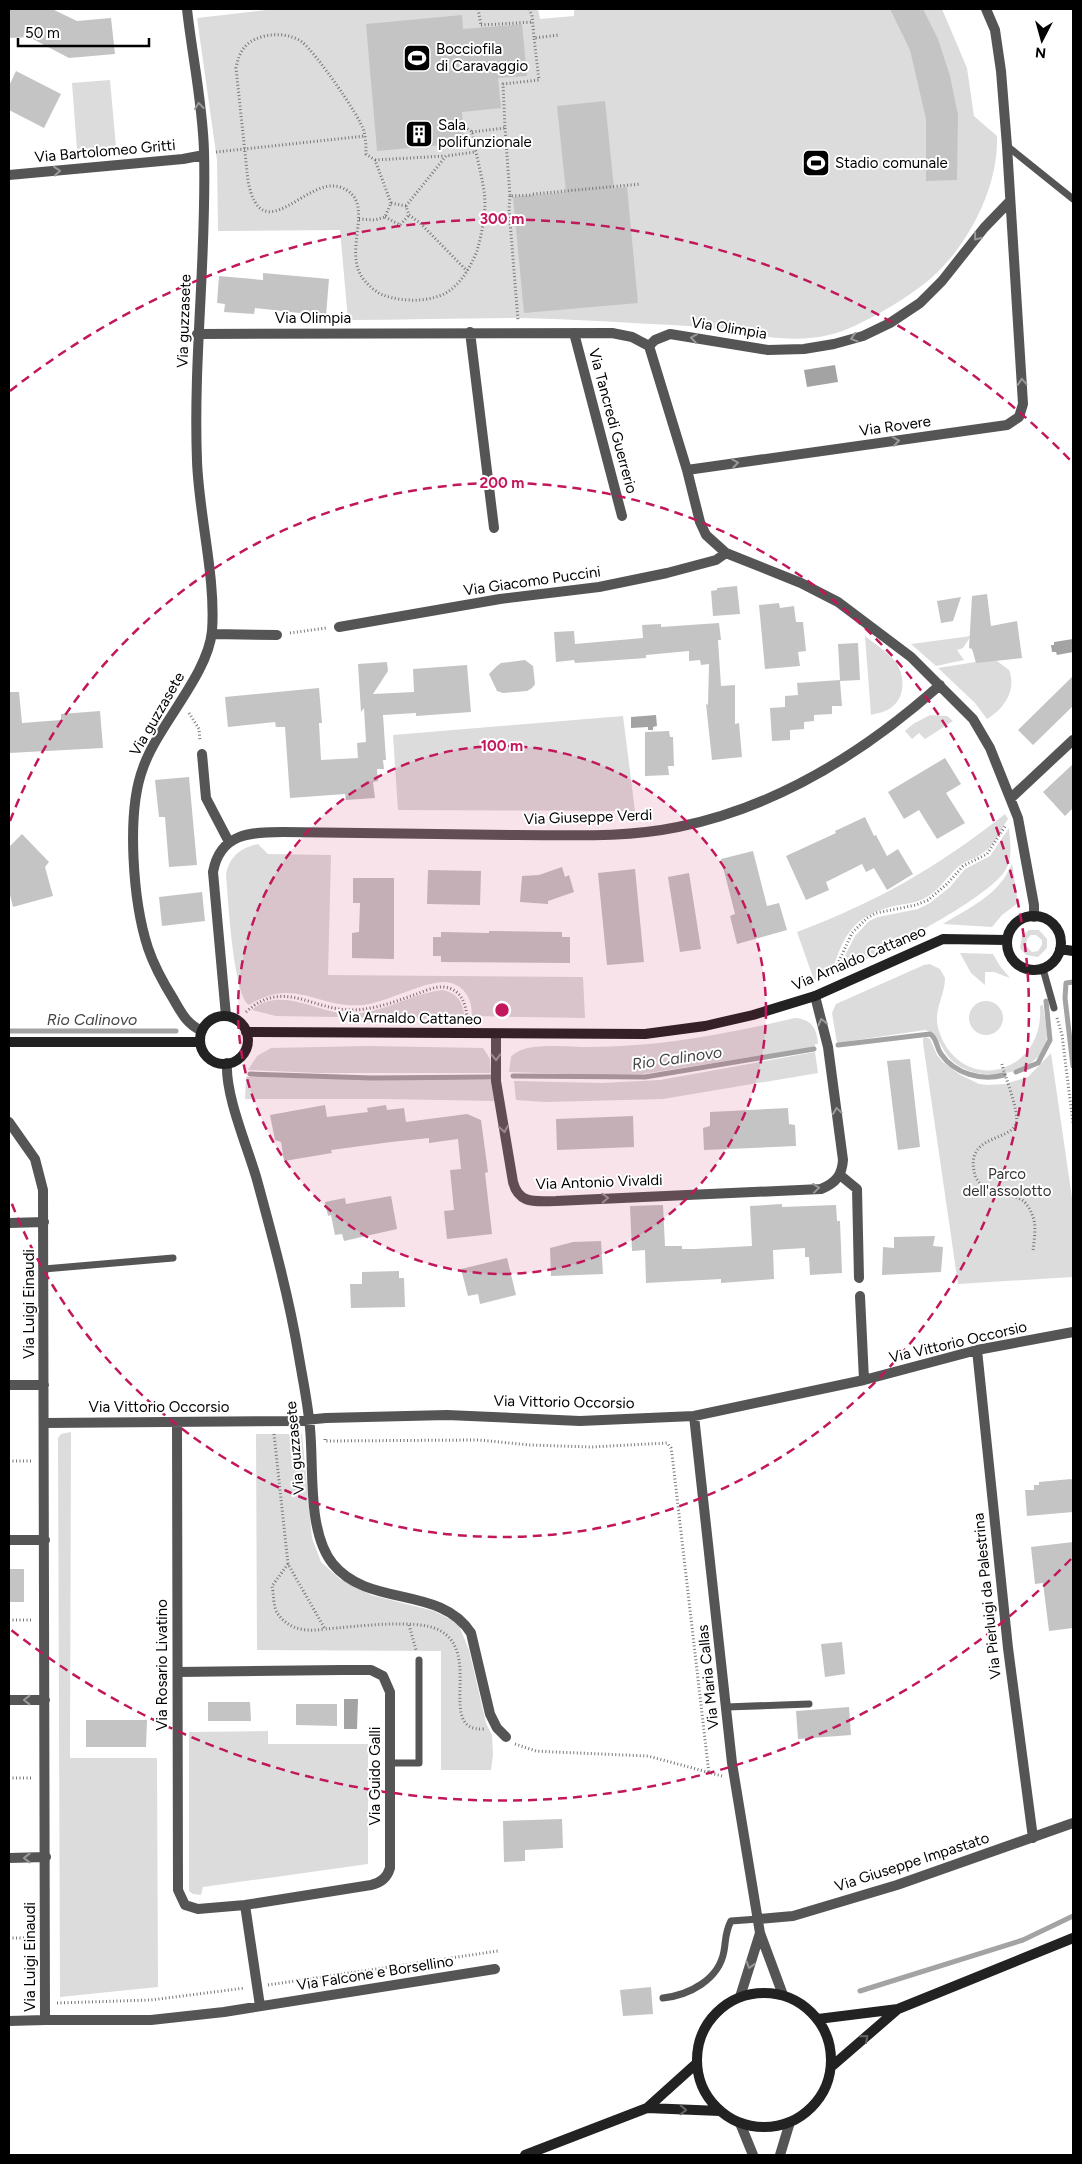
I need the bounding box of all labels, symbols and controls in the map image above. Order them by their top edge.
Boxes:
scale bar [18,15,149,47]
north arrow [1017,15,1067,65]
text: 50 m [25,24,60,42]
place label: Bocciofila di Caravaggio [436,40,528,75]
sports icon: Bocciofila di Caravaggio [402,43,432,73]
text: N [1034,43,1047,61]
one-way arrow [194,102,205,110]
place label: Sala polifunzionale [438,116,532,151]
building icon: Sala polifunzionale [404,119,434,149]
street label: Via Bartolomeo Gritti [34,136,176,166]
sports icon: Stadio comunale [801,148,831,178]
place label: Stadio comunale [835,154,948,172]
one-way arrow [54,166,62,177]
text: 300 m [480,210,524,228]
one-way arrow [974,231,983,240]
street label: Via guzzasete [173,274,195,368]
street label: Via Olimpia [275,309,351,327]
street label: Via Olimpia [690,313,768,343]
one-way arrow [690,333,699,343]
one-way arrow [851,333,859,343]
street label: Via Tancredi Guerrerio [585,346,641,496]
one-way arrow [1016,378,1027,386]
street label: Via Rovere [858,412,932,440]
one-way arrow [892,436,900,446]
one-way arrow [731,459,740,469]
text: 200 m [480,474,524,492]
street label: Via Giacomo Puccini [462,562,602,600]
street label: Via guzzasete [126,669,188,759]
text: 100 m [481,737,523,755]
street label: Via Giuseppe Verdi [523,806,653,828]
street label: Via Arnaldo Cattaneo [789,922,929,994]
centre of rings [493,1001,511,1019]
street label: Via Arnaldo Cattaneo [338,1008,482,1028]
water label: Rio Calinovo [47,1010,137,1029]
one-way arrow [817,1017,828,1026]
water label: Rio Calinovo [631,1042,723,1074]
one-way arrow [490,1054,501,1062]
one-way arrow [832,1107,843,1115]
one-way arrow [499,1124,509,1133]
park label: Parco dell'assolotto [963,1165,1052,1200]
street label: Via Antonio Vivaldi [535,1171,663,1193]
one-way arrow [812,1183,820,1194]
one-way arrow [601,1193,609,1204]
street label: Via Luigi Einaudi [20,1249,38,1359]
street label: Via Vittorio Occorsio [887,1317,1029,1367]
street label: Via Vittorio Occorsio [493,1392,635,1412]
street label: Via Vittorio Occorsio [89,1398,230,1416]
street label: Via guzzasete [282,1400,308,1496]
street label: Via Pierluigi da Palestrina [969,1512,1005,1680]
street label: Via Rosario Livatino [153,1599,171,1731]
street label: Via Maria Callas [694,1624,722,1730]
one-way arrow [23,1695,30,1705]
street label: Via Guido Galli [366,1727,384,1825]
street label: Via Giuseppe Impastato [833,1828,992,1895]
one-way arrow [23,1853,30,1863]
street label: Via Luigi Einaudi [21,1902,39,2012]
street label: Via Falcone e Borsellino [295,1952,455,1994]
one-way arrow [745,1960,755,1969]
one-way arrow [859,2035,868,2044]
one-way arrow [680,2104,688,2115]

